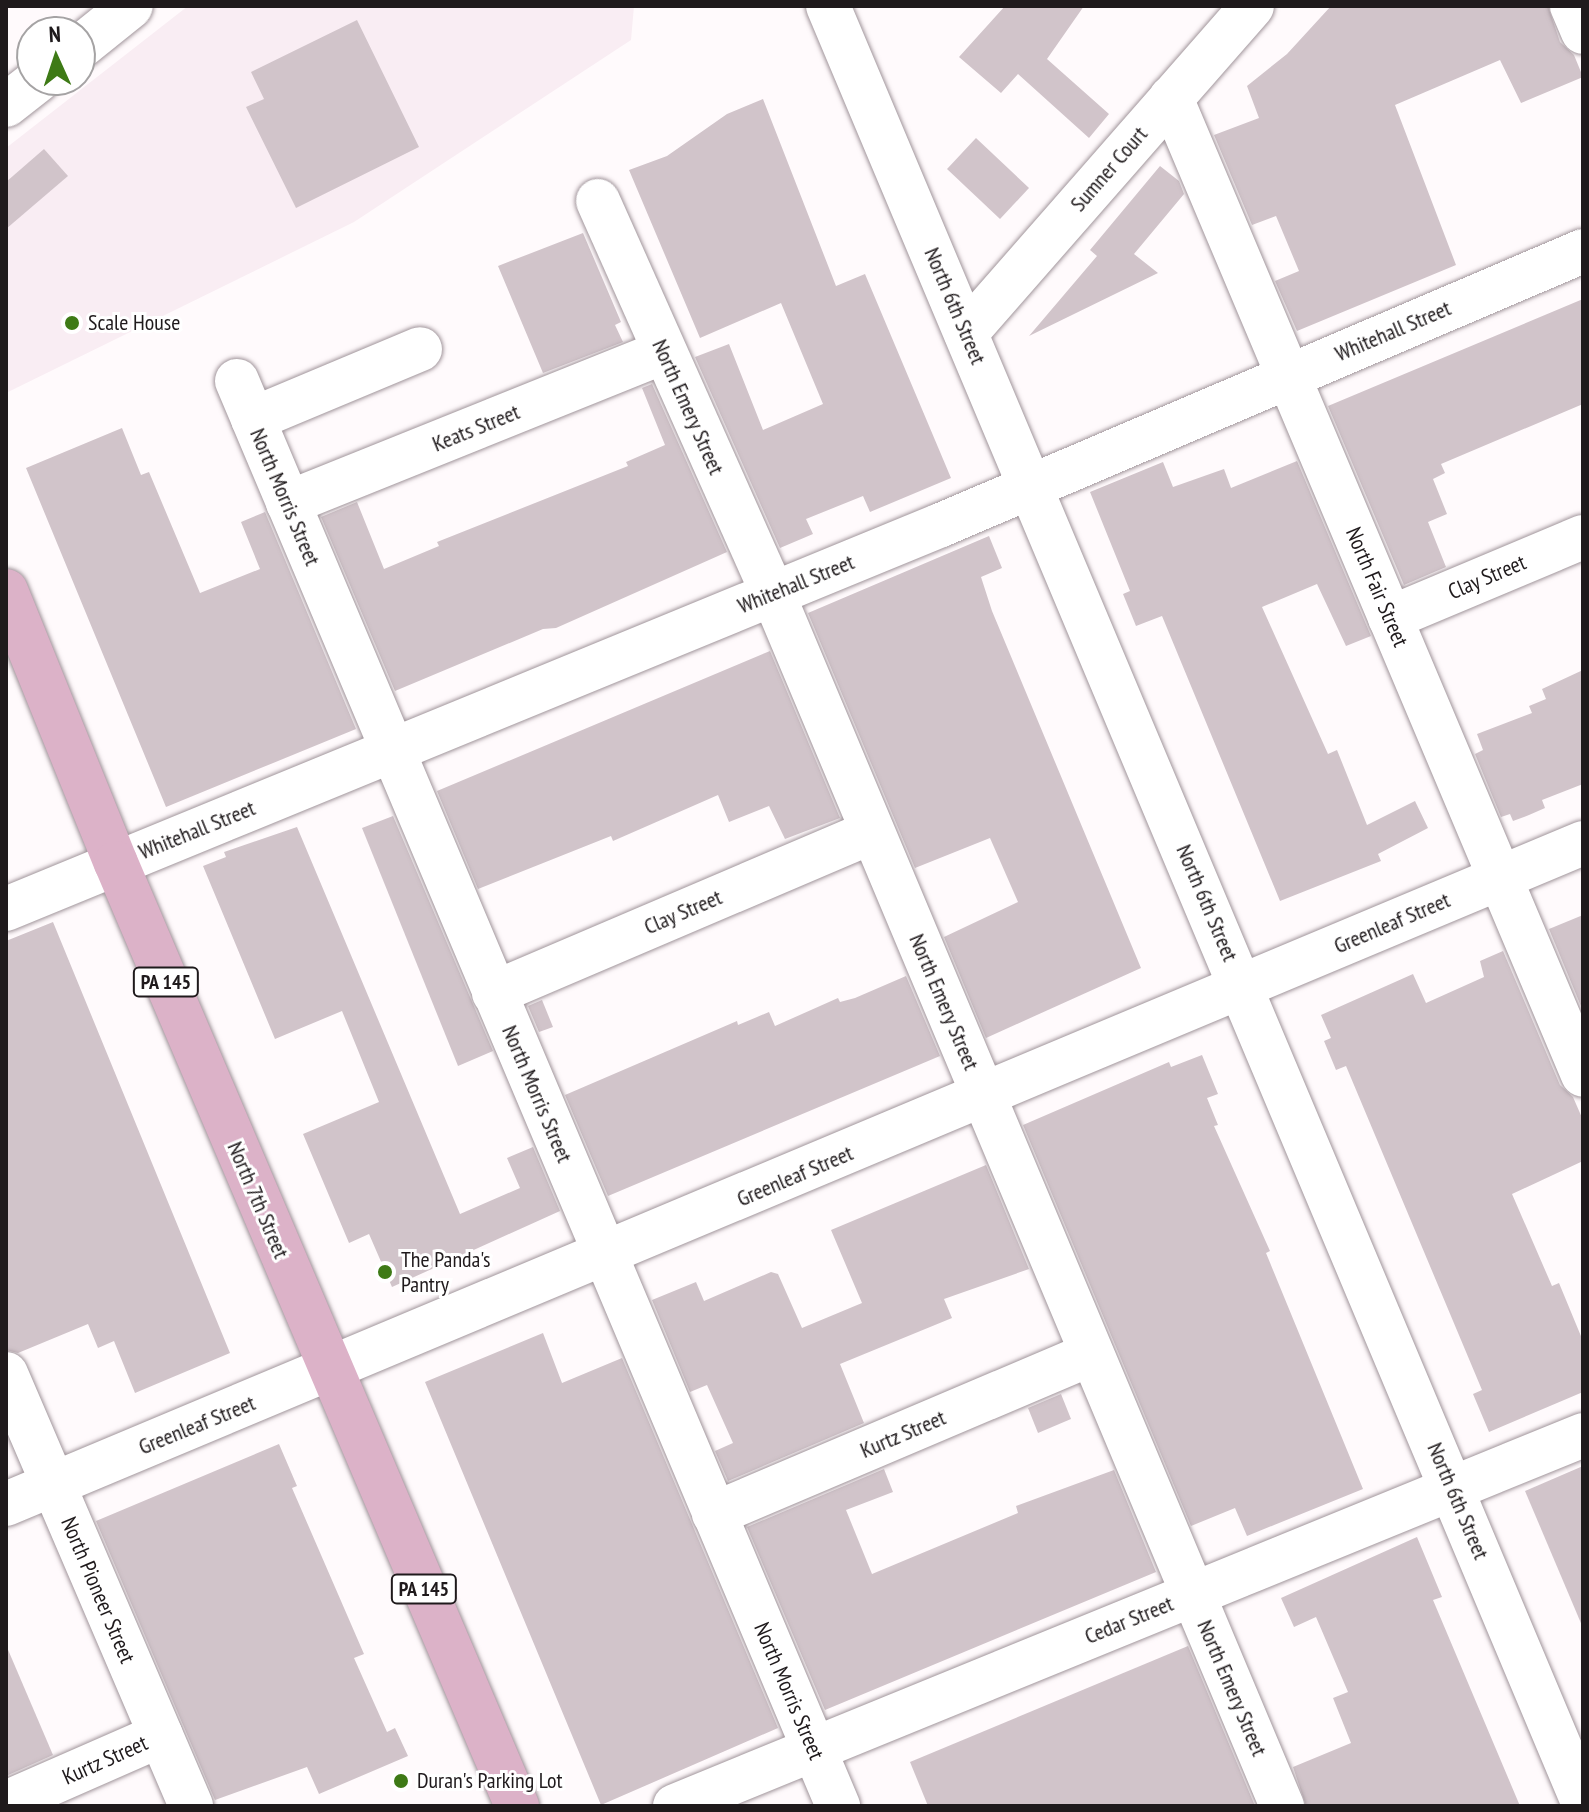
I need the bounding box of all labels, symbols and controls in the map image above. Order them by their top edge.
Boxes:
north arrow [16,16,96,96]
text: N [48,20,62,48]
street label: Sumner Court [1065,121,1153,217]
street label: North 6th Street [919,244,991,368]
street label: Whitehall Street [1331,295,1455,367]
place label: Scale House [88,310,180,336]
marker: Scale House [63,314,81,332]
street label: North Emery Street [646,335,730,479]
street label: Keats Street [429,399,523,457]
street label: North Morris Street [244,425,326,569]
street label: North Fair Street [1340,523,1414,651]
street label: Whitehall Street [734,549,858,619]
street label: Clay Street [1444,549,1530,605]
street label: Whitehall Street [135,795,259,865]
street label: North 6th Street [1171,841,1243,965]
street label: Clay Street [640,884,726,940]
street label: Greenleaf Street [1330,887,1454,959]
street label: North Emery Street [903,930,985,1074]
road number: PA 145 [132,966,200,998]
street label: North Morris Street [496,1022,578,1166]
street label: North 7th Street [222,1138,294,1262]
street label: Greenleaf Street [733,1140,857,1212]
place label: The Panda's Pantry [401,1246,490,1298]
marker: The Panda's Pantry [376,1263,394,1281]
street label: Greenleaf Street [135,1390,259,1460]
street label: Kurtz Street [856,1404,950,1464]
street label: North 6th Street [1422,1439,1494,1563]
street label: North Pioneer Street [55,1513,141,1667]
road number: PA 145 [390,1573,458,1605]
street label: Cedar Street [1081,1590,1177,1650]
street label: North Emery Street [1191,1616,1273,1760]
street label: North Morris Street [748,1619,830,1763]
street label: Kurtz Street [58,1730,152,1790]
place label: Duran's Parking Lot [417,1768,563,1794]
marker: Duran's Parking Lot [392,1772,410,1790]

